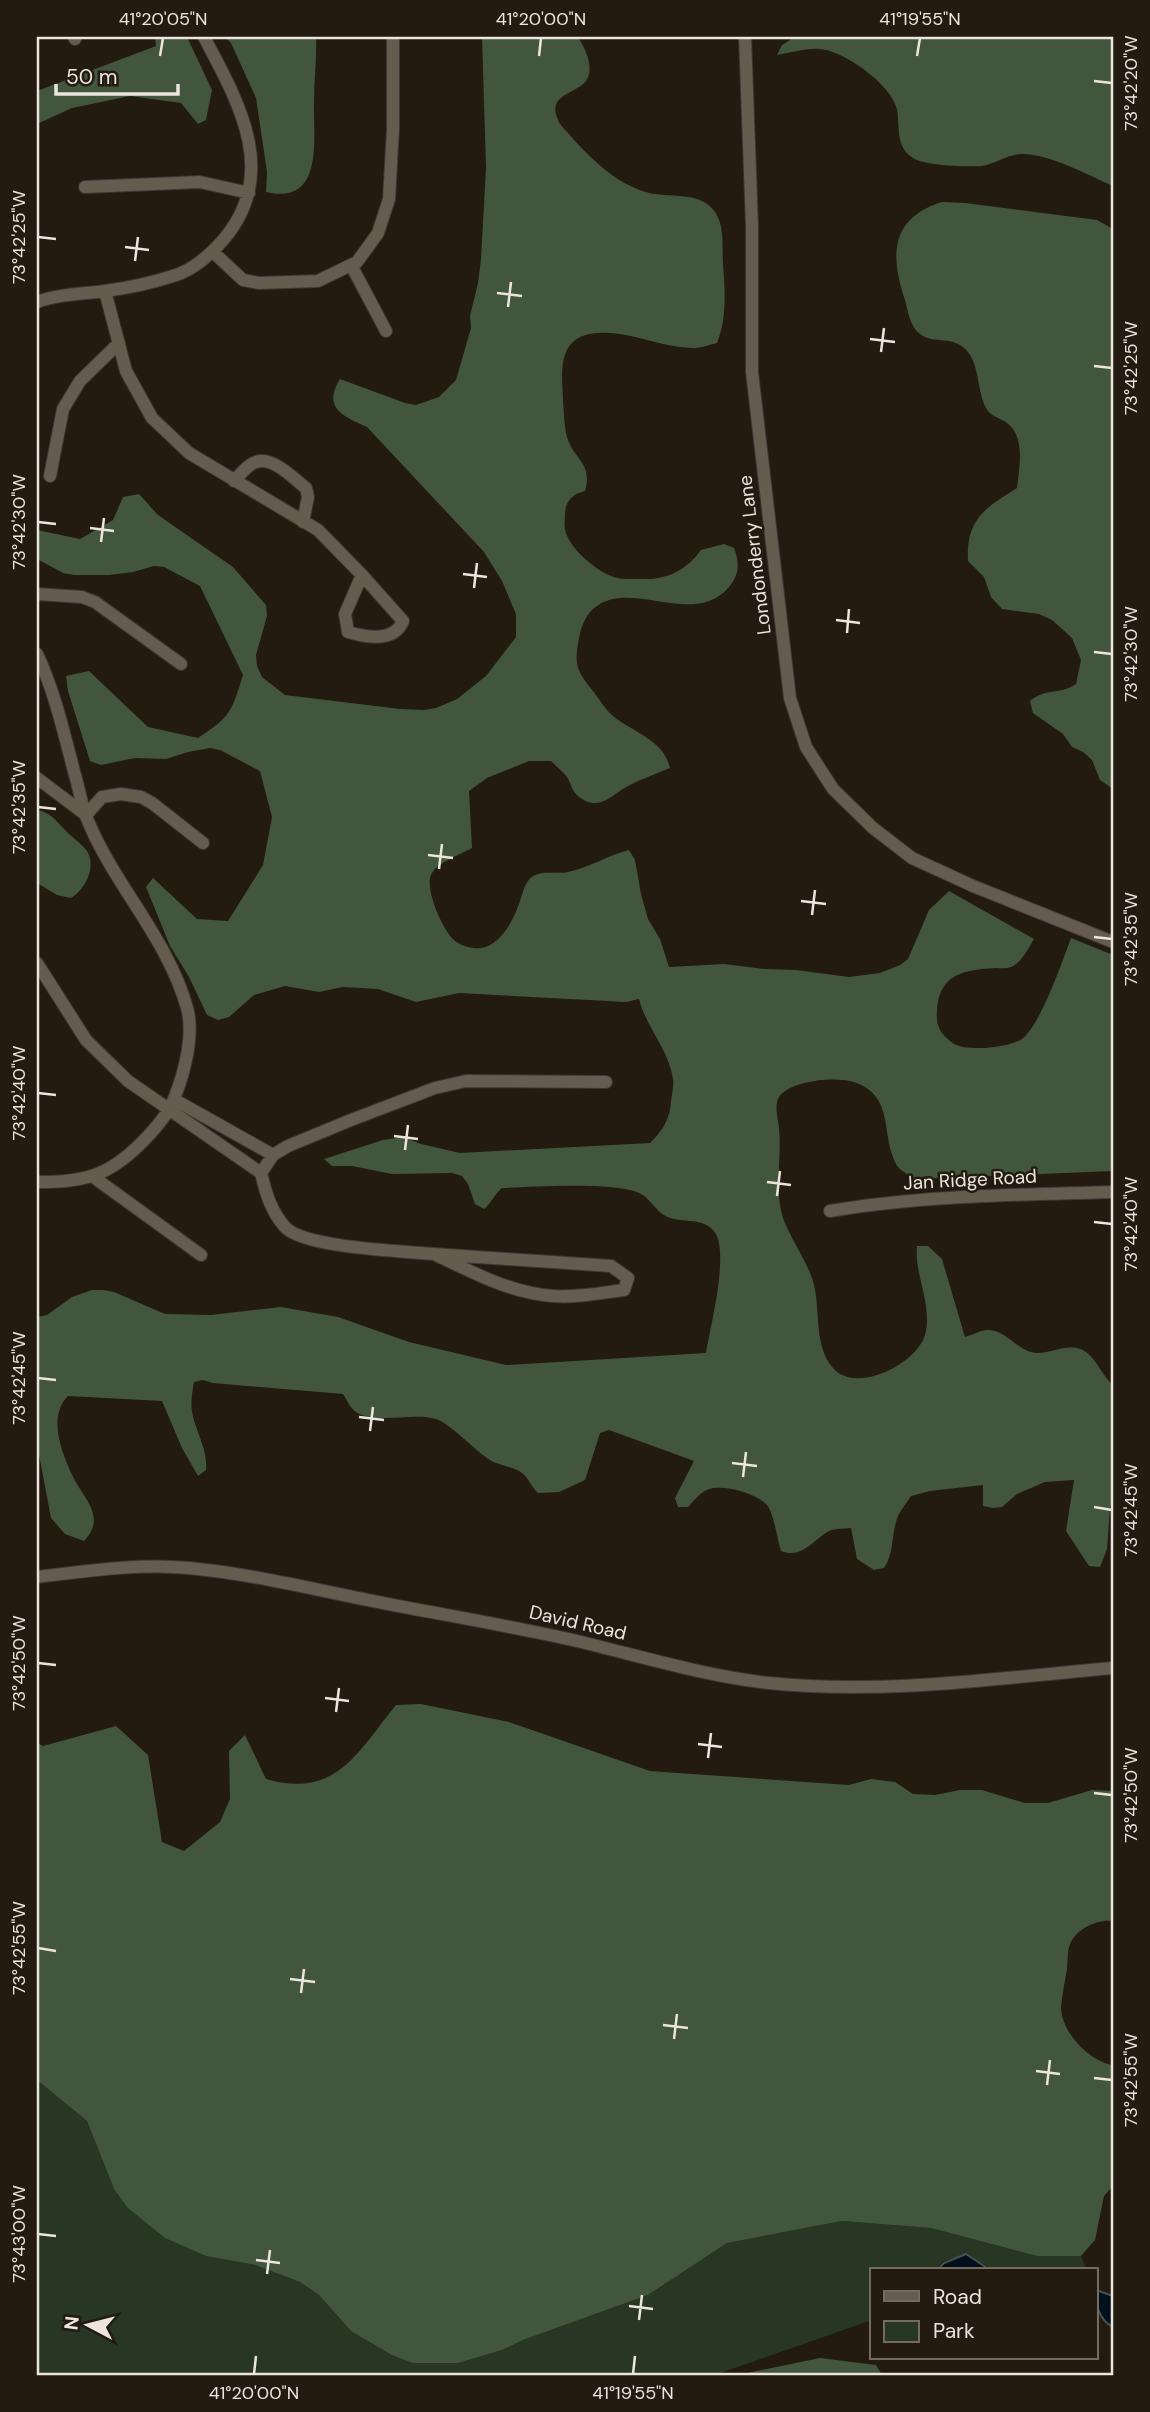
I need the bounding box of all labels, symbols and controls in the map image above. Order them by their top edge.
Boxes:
text: 41°20'05"N [119,7,207,31]
text: 41°20'00"N [496,7,586,31]
text: 41°19'55"N [879,7,961,31]
text: 73°42'20"W [1119,35,1143,131]
scale bar [56,52,178,96]
text: 50 m [66,63,117,91]
text: 73°42'25"W [7,190,31,284]
text: 73°42'25"W [1119,321,1143,415]
text: 73°42'30"W [7,474,31,570]
street label: Londonderry Lane [732,474,777,636]
text: 73°42'30"W [1119,606,1143,702]
text: 73°42'35"W [7,760,31,854]
text: 73°42'35"W [1119,892,1143,986]
text: 73°42'40"W [7,1045,31,1141]
street label: Jan Ridge Road [903,1164,1038,1195]
text: 73°42'40"W [1119,1176,1143,1272]
text: 73°42'45"W [7,1331,31,1425]
text: 73°42'45"W [1119,1463,1143,1557]
street label: David Road [527,1599,629,1646]
text: 73°42'50"W [7,1615,31,1711]
text: 73°42'50"W [1119,1747,1143,1843]
text: 73°42'55"W [7,1901,31,1995]
text: 73°42'55"W [1119,2033,1143,2127]
text: 73°43'00"W [7,2185,31,2283]
legend [870,2268,1098,2360]
text: Road [933,2283,982,2311]
north arrow [52,2290,122,2360]
text: N [58,2315,85,2331]
text: Park [933,2317,975,2345]
text: 41°20'00"N [209,2381,299,2405]
text: 41°19'55"N [592,2381,674,2405]

